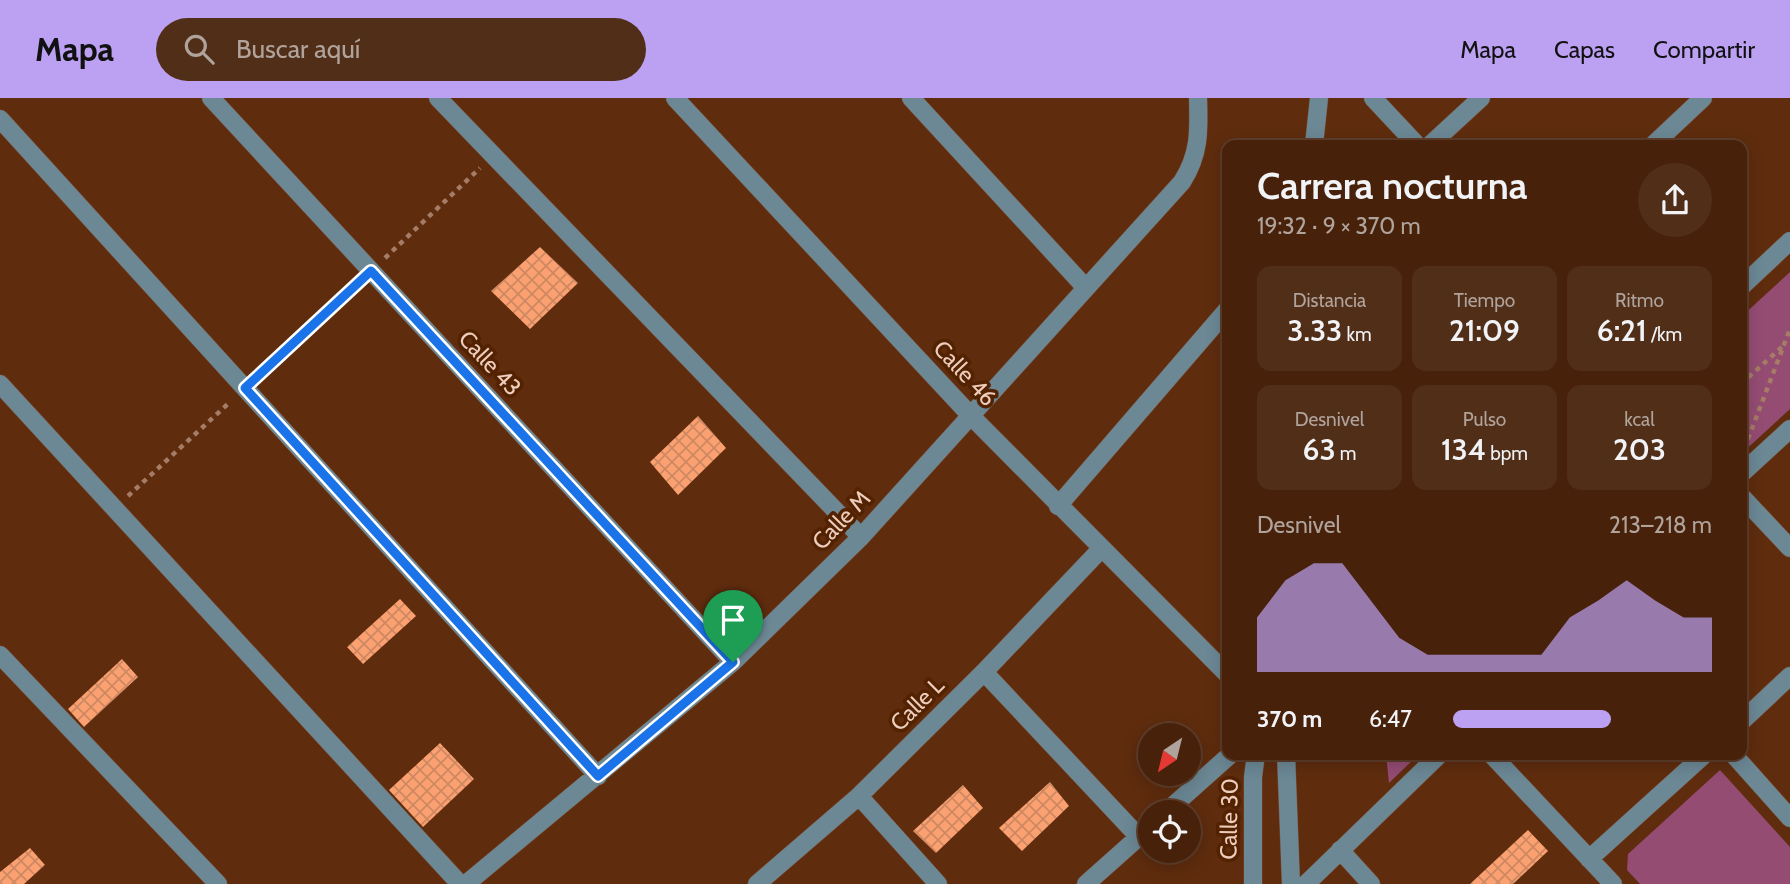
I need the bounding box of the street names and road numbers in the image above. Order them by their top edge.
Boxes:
street label: Calle 43 [453,325,527,401]
street label: Calle 46 [928,334,1002,412]
street label: Calle M [806,485,876,555]
street label: Calle L [884,671,950,737]
street label: Calle 30 [1214,778,1244,860]

